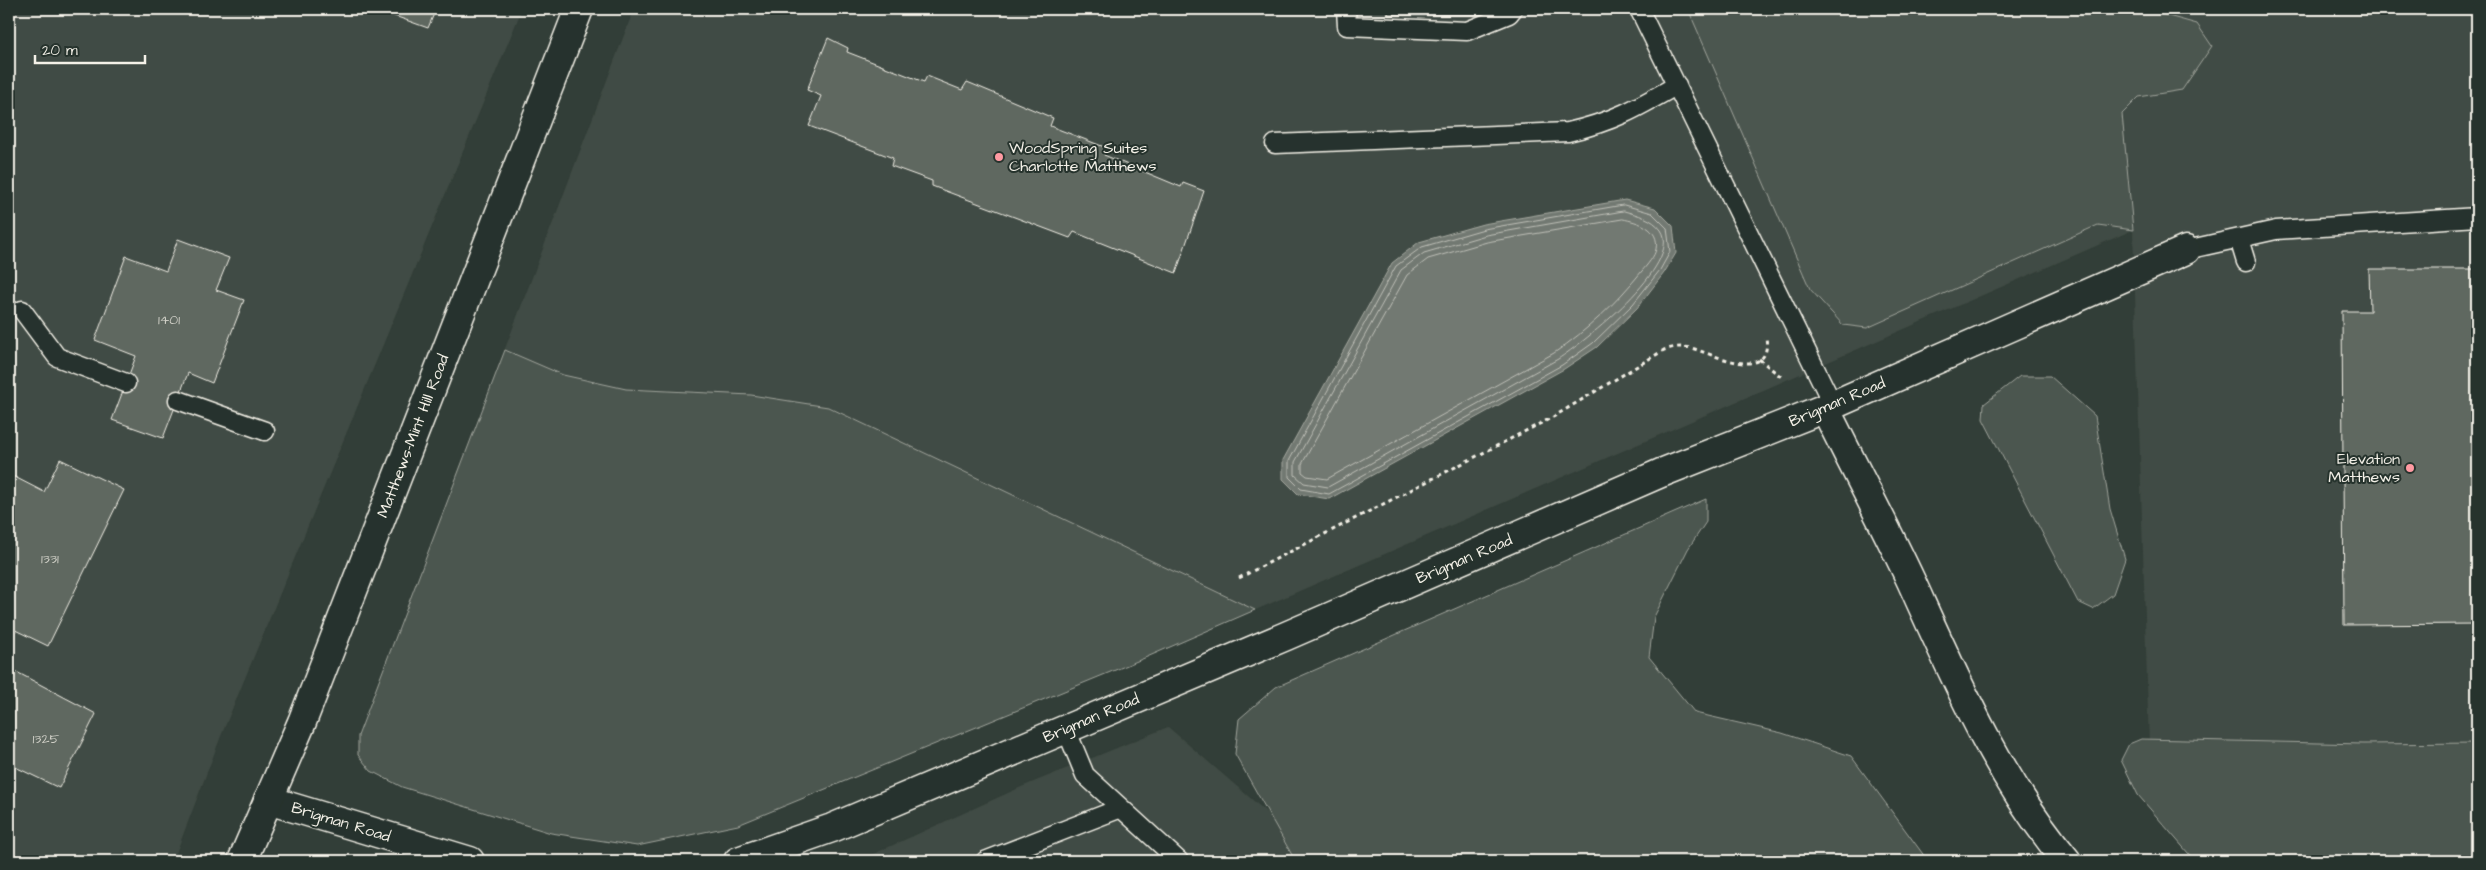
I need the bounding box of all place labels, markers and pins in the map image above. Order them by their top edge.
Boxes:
place label: WoodSpring Suites Charlotte Matthews [1009,137,1157,177]
marker: WoodSpring Suites Charlotte Matthews [993,151,1005,163]
place label: Elevation Matthews [2328,448,2400,488]
marker: Elevation Matthews [2404,462,2416,474]

